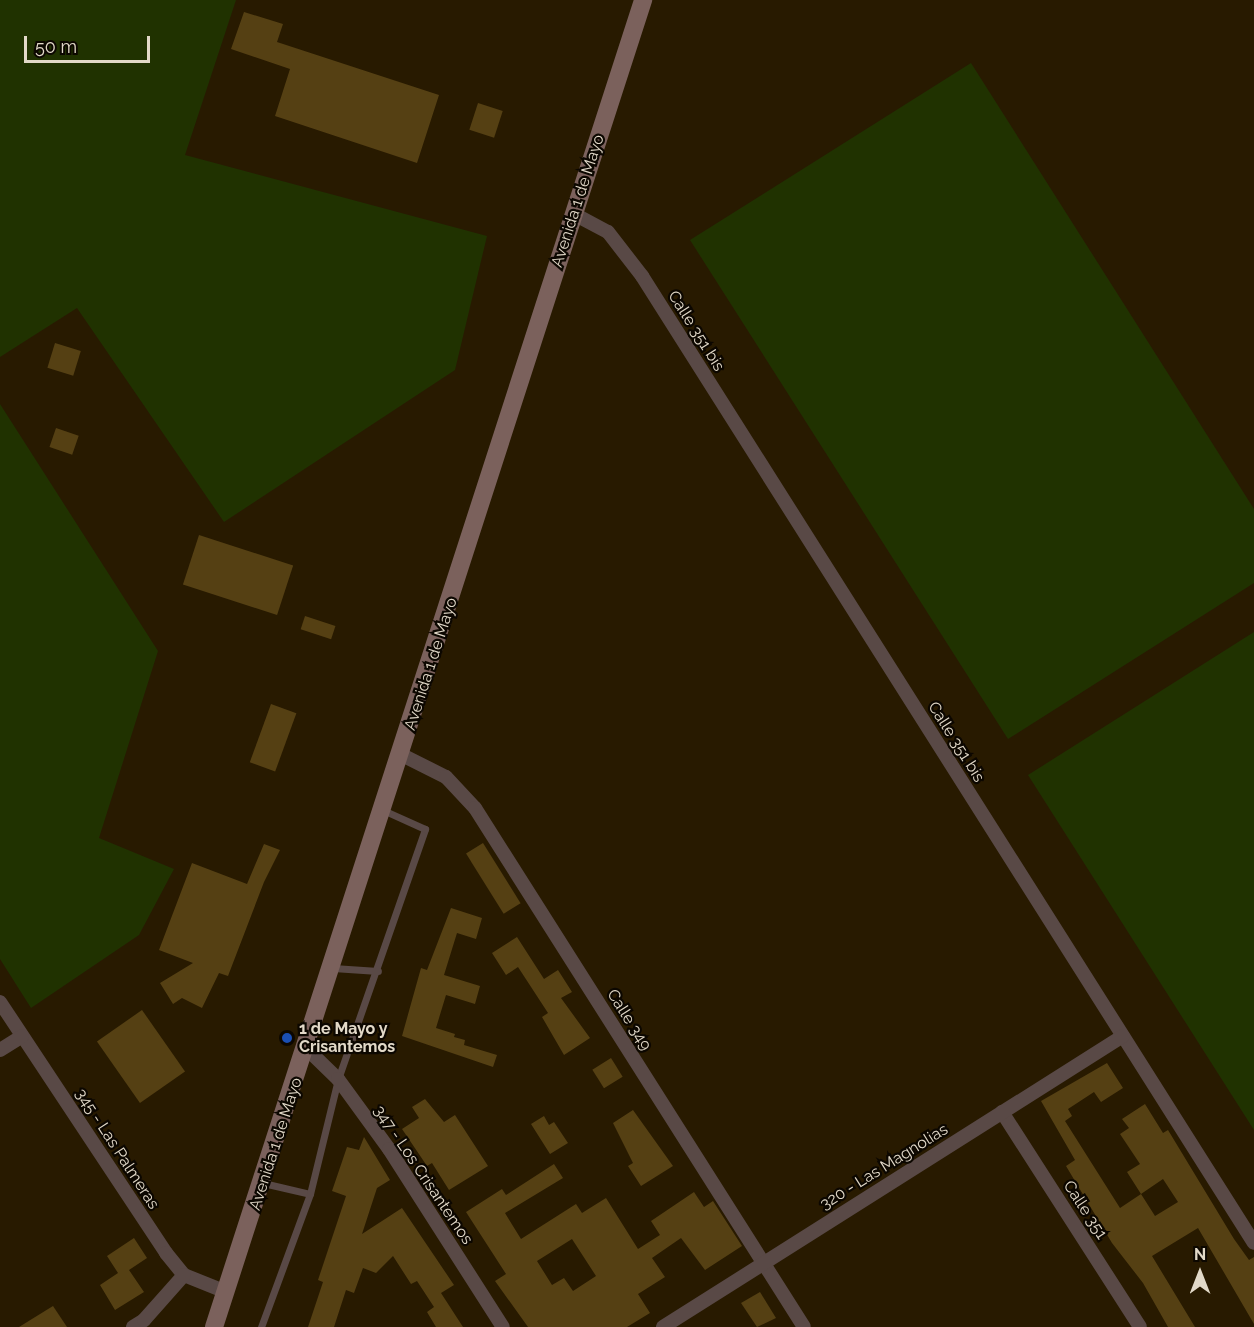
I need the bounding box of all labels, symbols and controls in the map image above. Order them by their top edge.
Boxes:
scale bar [27,24,153,62]
text: 50 m [35,36,77,57]
street label: Avenida 1 de Mayo [548,132,608,270]
street label: Calle 351 bis [664,287,728,375]
street label: Avenida 1 de Mayo [401,595,461,733]
street label: Calle 351 bis [924,698,988,786]
street label: Calle 349 [603,986,655,1054]
place label: 1 de Mayo y Crisantemos [299,1019,395,1057]
marker: 1 de Mayo y Crisantemos [280,1031,294,1045]
street label: Avenida 1 de Mayo [246,1075,306,1213]
street label: 345 - Las Palmeras [71,1085,163,1213]
street label: 347 - Los Crisantemos [369,1102,477,1248]
street label: 320 - Las Magnolias [817,1120,951,1214]
street label: Calle 351 [1059,1177,1111,1243]
north arrow [1170,1243,1230,1303]
text: N [1194,1245,1206,1264]

